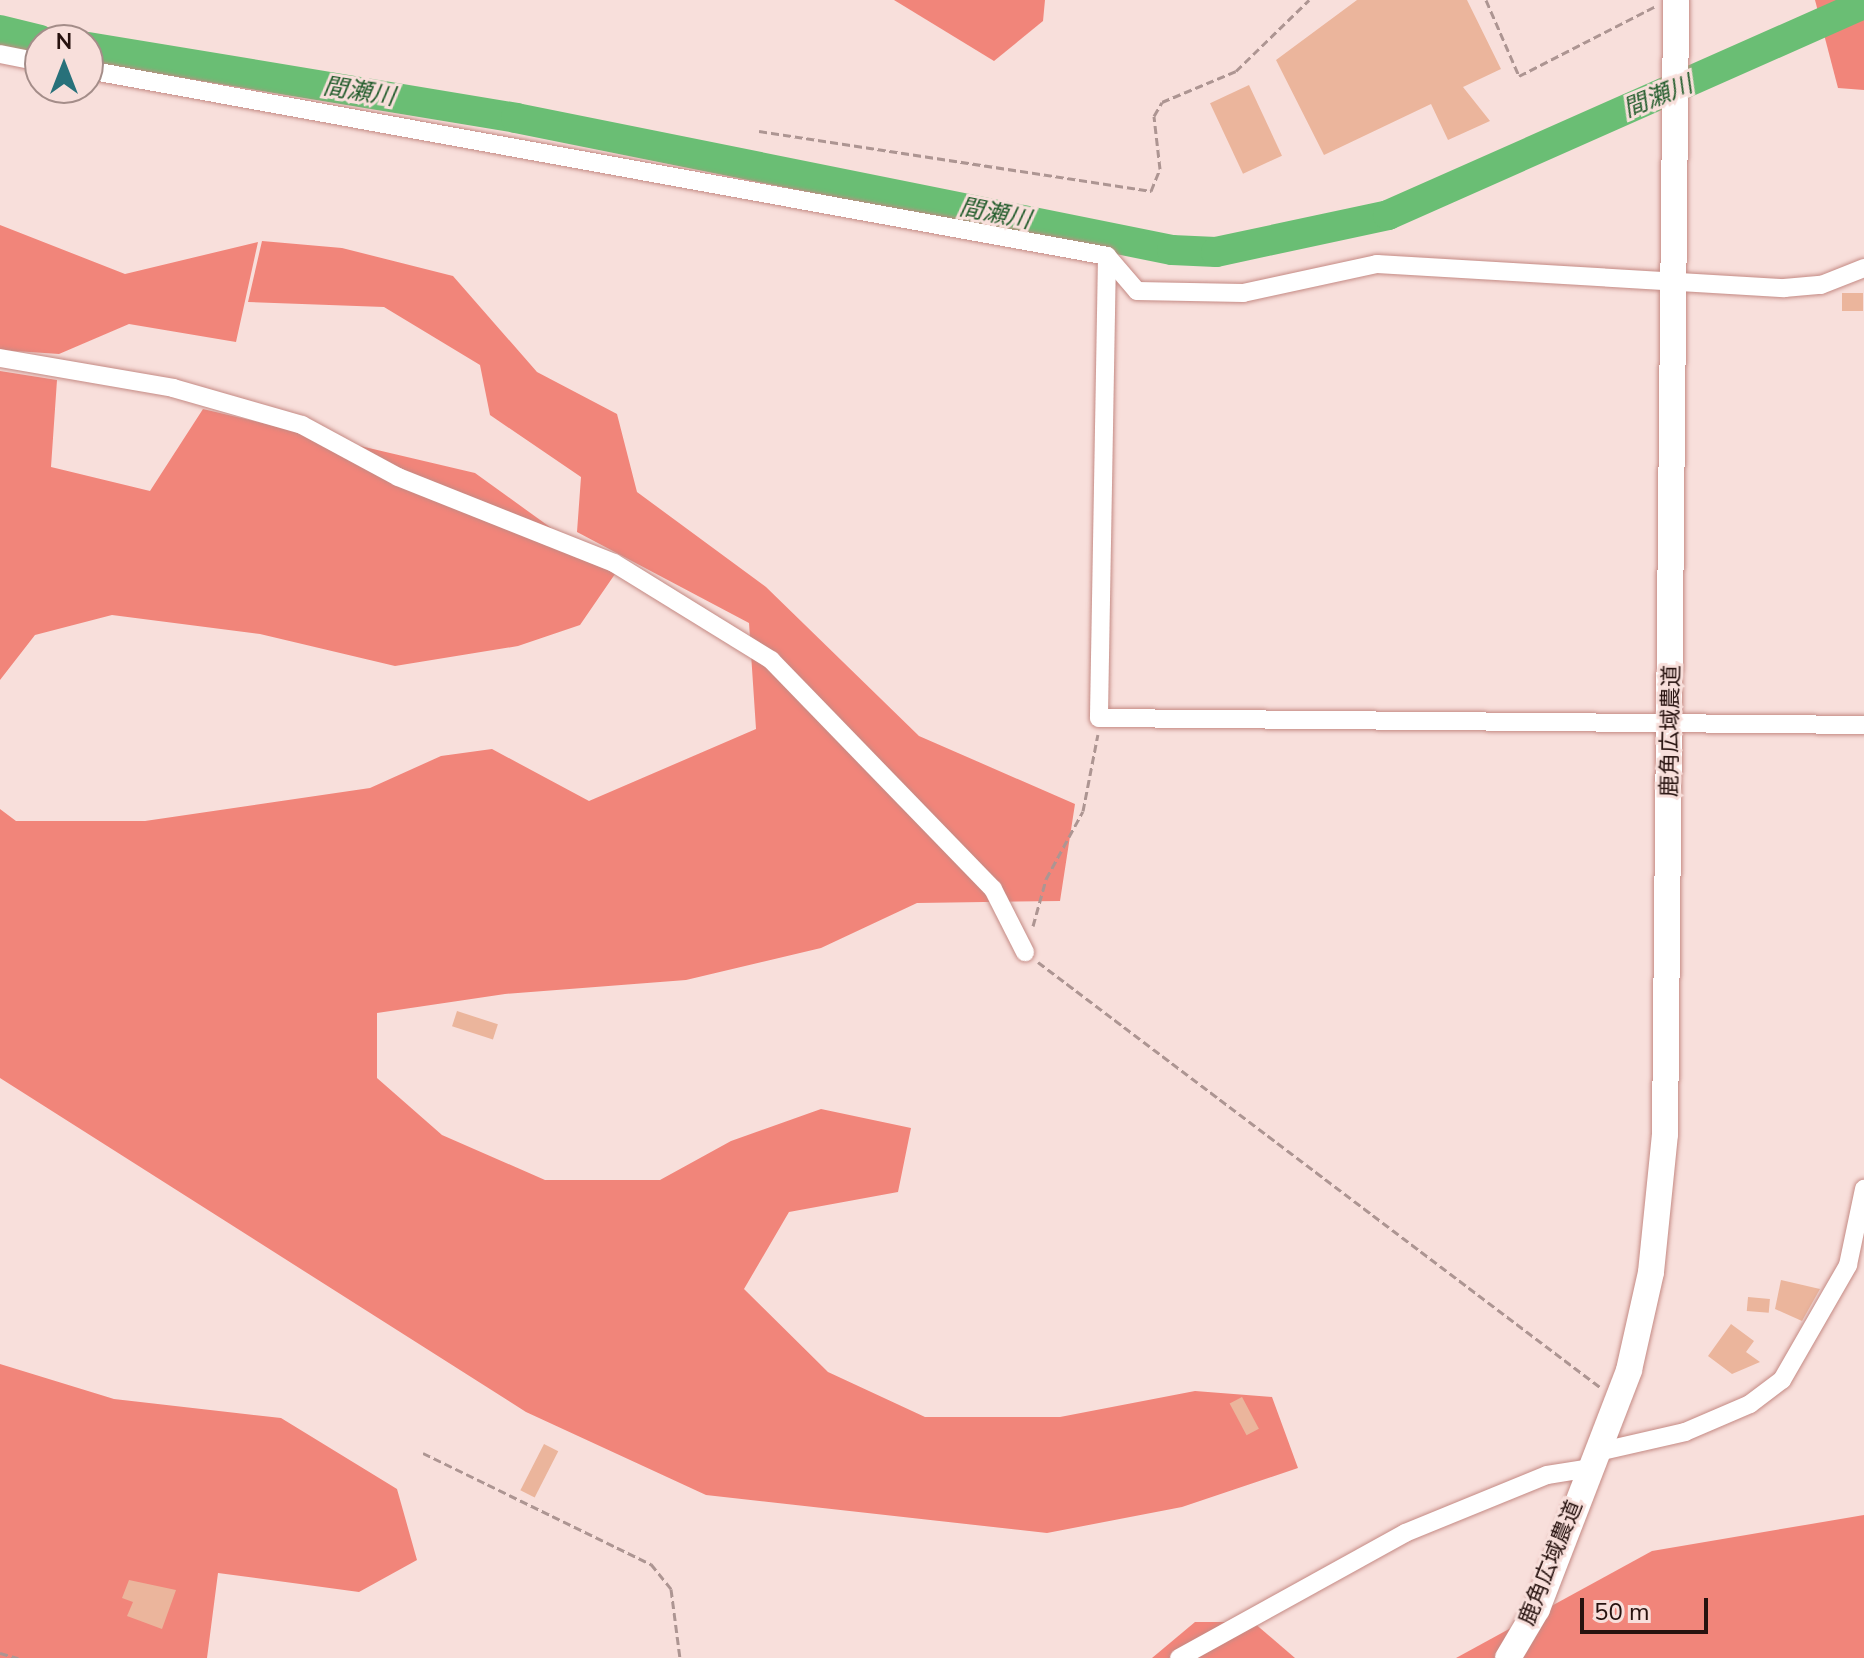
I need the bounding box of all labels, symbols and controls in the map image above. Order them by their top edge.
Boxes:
north arrow [24,24,104,104]
text: N [56,27,72,57]
water label: 間瀬川 [1619,70,1697,124]
water label: 間瀬川 [321,72,397,112]
water label: 間瀬川 [957,193,1033,235]
street label: 鹿角広域農道 [1657,665,1685,797]
street label: 鹿角広域農道 [1514,1497,1588,1629]
scale bar [1584,1582,1712,1632]
text: 50 m [1594,1596,1650,1628]

